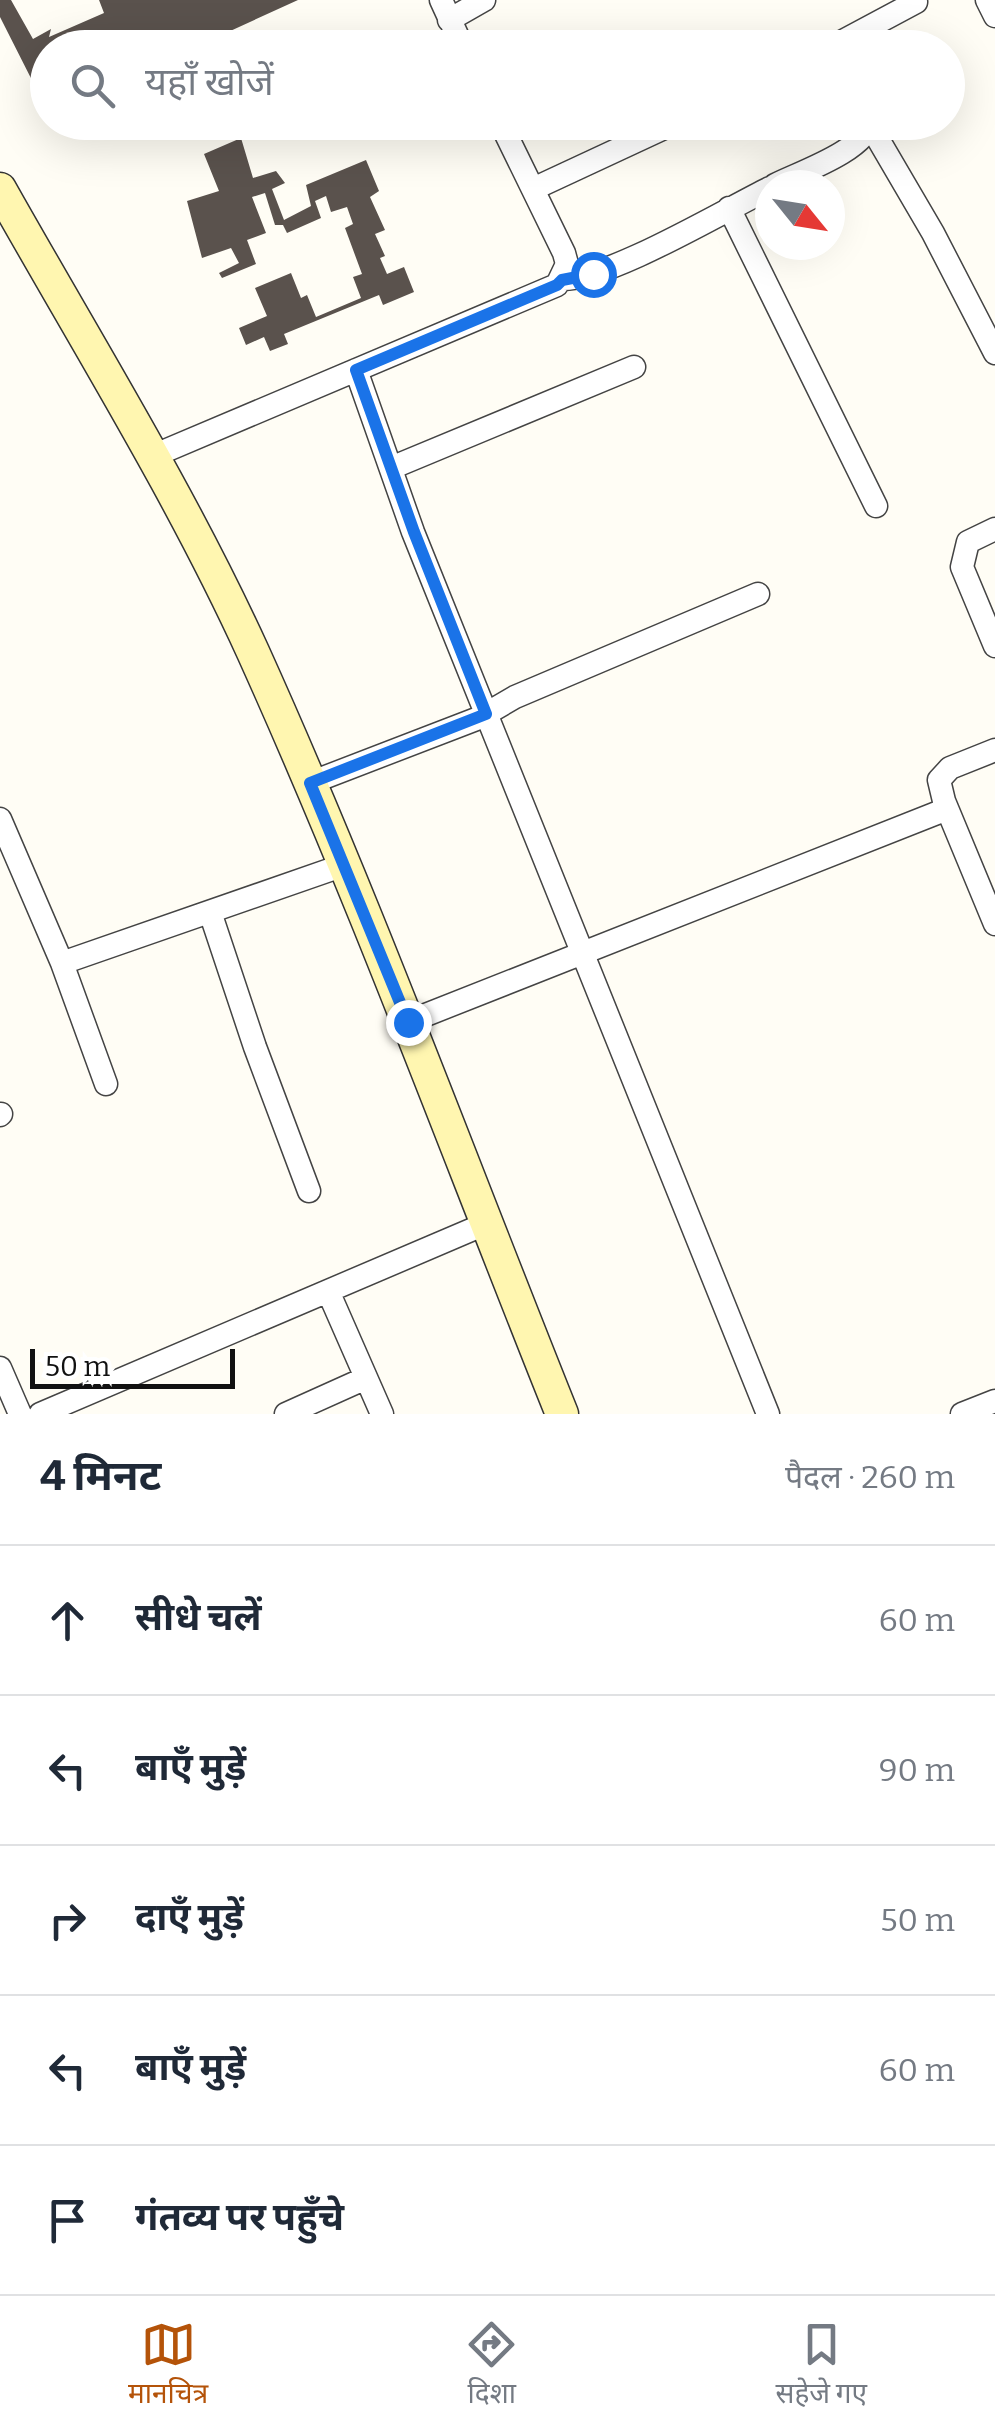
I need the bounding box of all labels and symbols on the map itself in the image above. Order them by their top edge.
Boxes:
north arrow [755,170,845,260]
route start [571,252,617,298]
route end [386,1000,432,1046]
scale bar [30,1344,235,1388]

